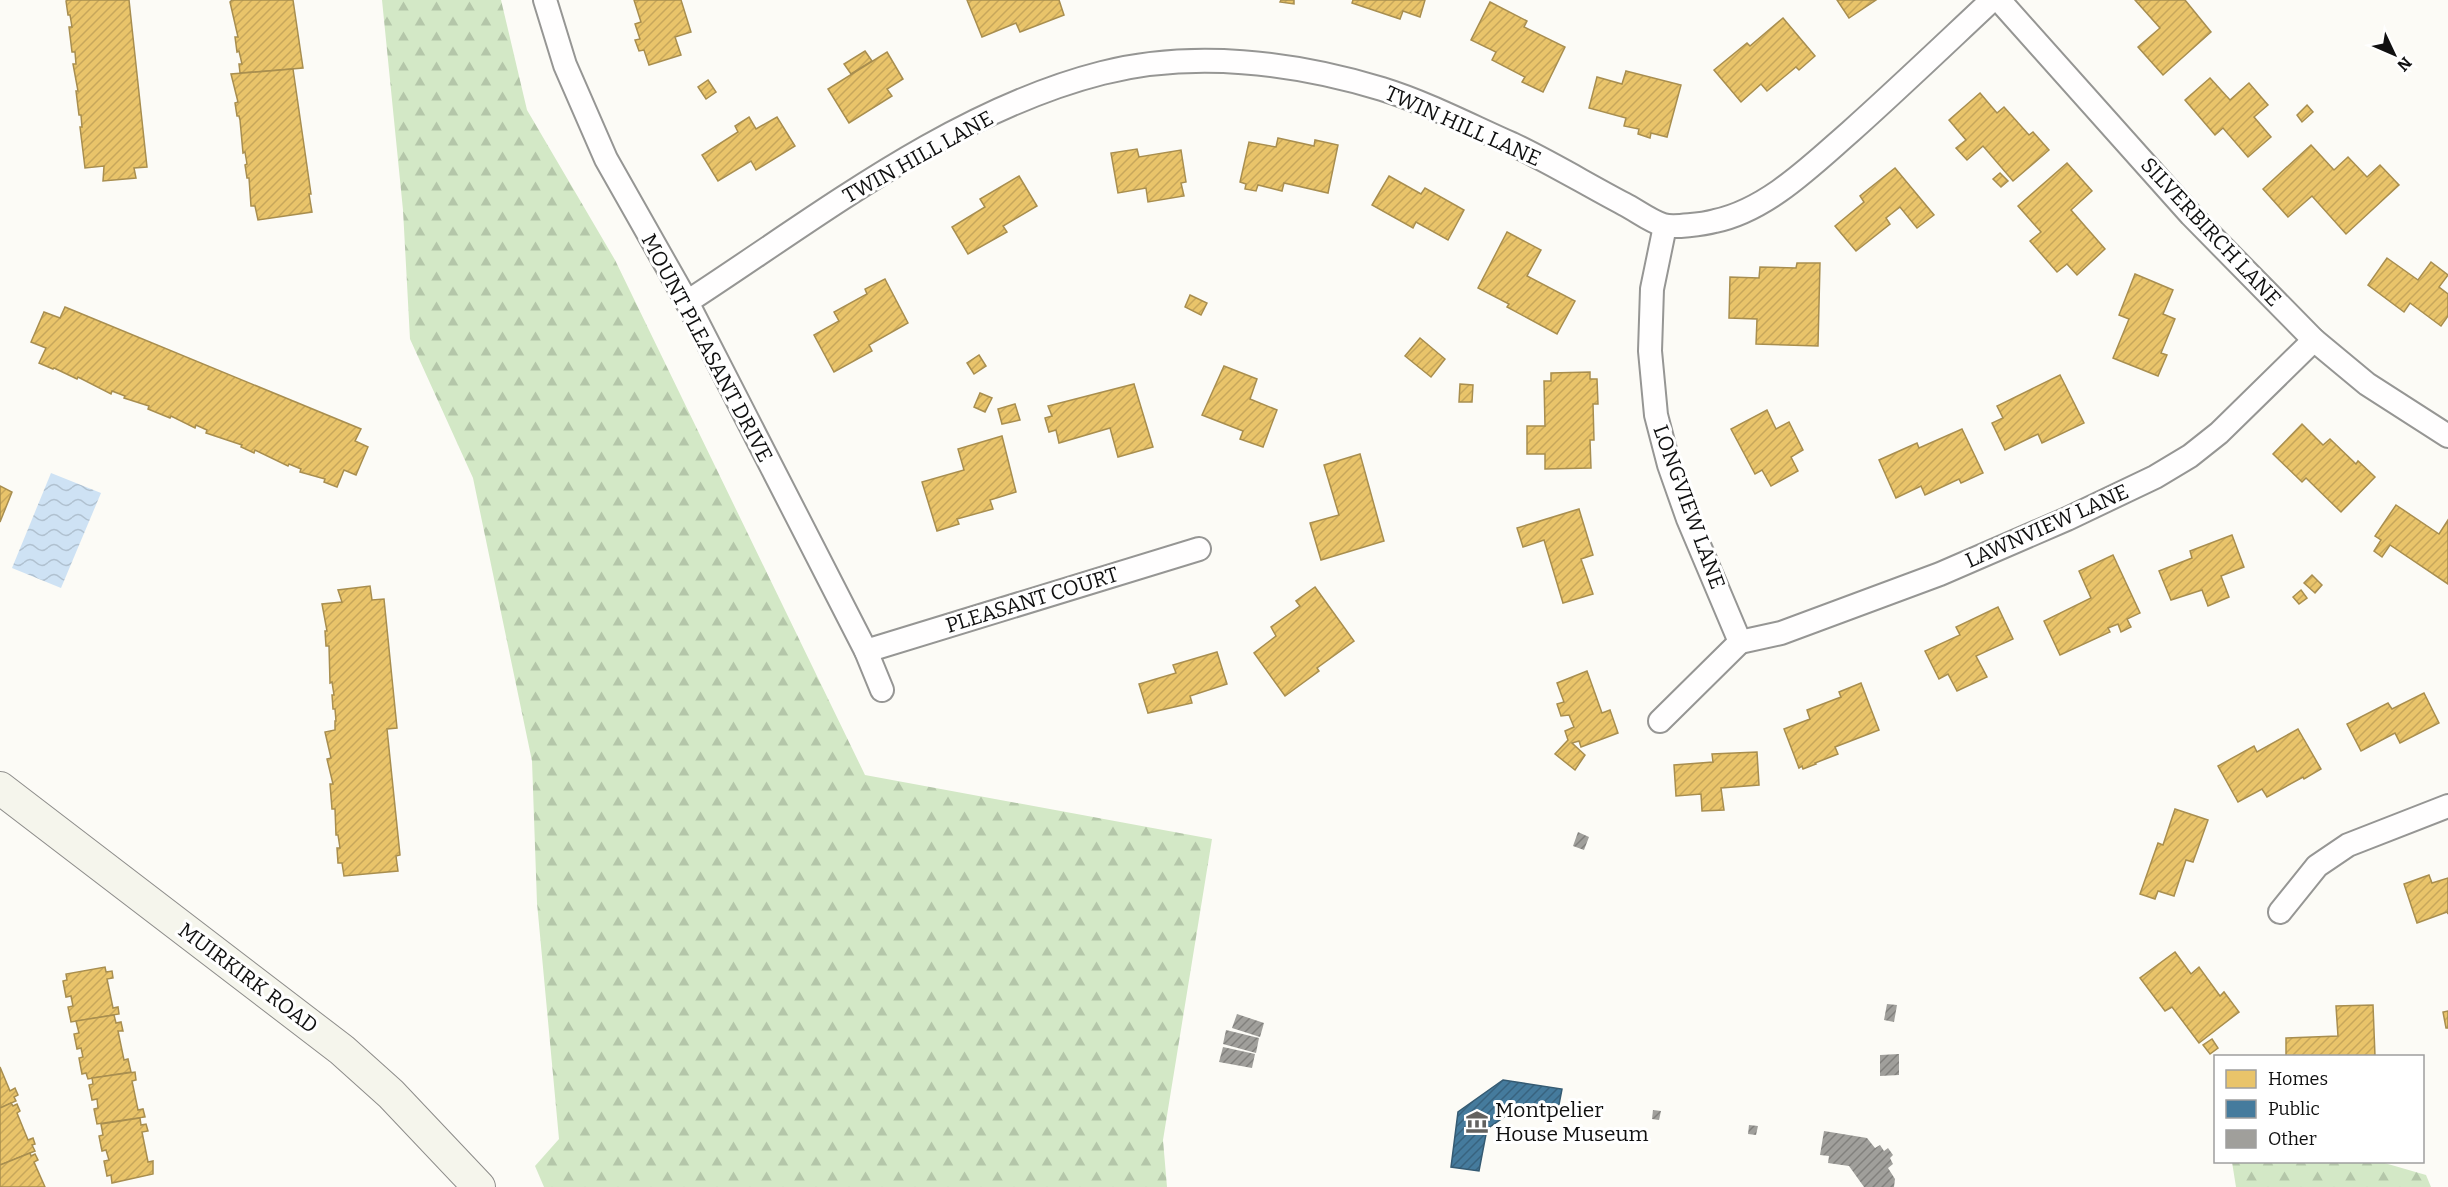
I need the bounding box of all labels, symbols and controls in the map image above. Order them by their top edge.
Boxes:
north arrow [2364,24,2424,84]
text: N [2393,53,2416,75]
street label: TWIN HILL LANE [1381,80,1545,172]
street label: TWIN HILL LANE [838,105,998,209]
street label: SILVERBIRCH LANE [2135,152,2287,312]
street label: MOUNT PLEASANT DRIVE [636,229,778,467]
street label: LONGVIEW LANE [1647,422,1731,592]
street label: LAWNVIEW LANE [1961,478,2133,574]
street label: PLEASANT COURT [943,561,1121,639]
street label: MUIRKIRK ROAD [173,917,323,1039]
legend [2214,1055,2424,1163]
text: Homes [2268,1068,2328,1090]
place label: Montpelier House Museum [1495,1097,1649,1147]
text: Public [2268,1098,2320,1120]
museum icon: Montpelier House Museum [1464,1109,1490,1135]
text: Other [2268,1128,2317,1150]

